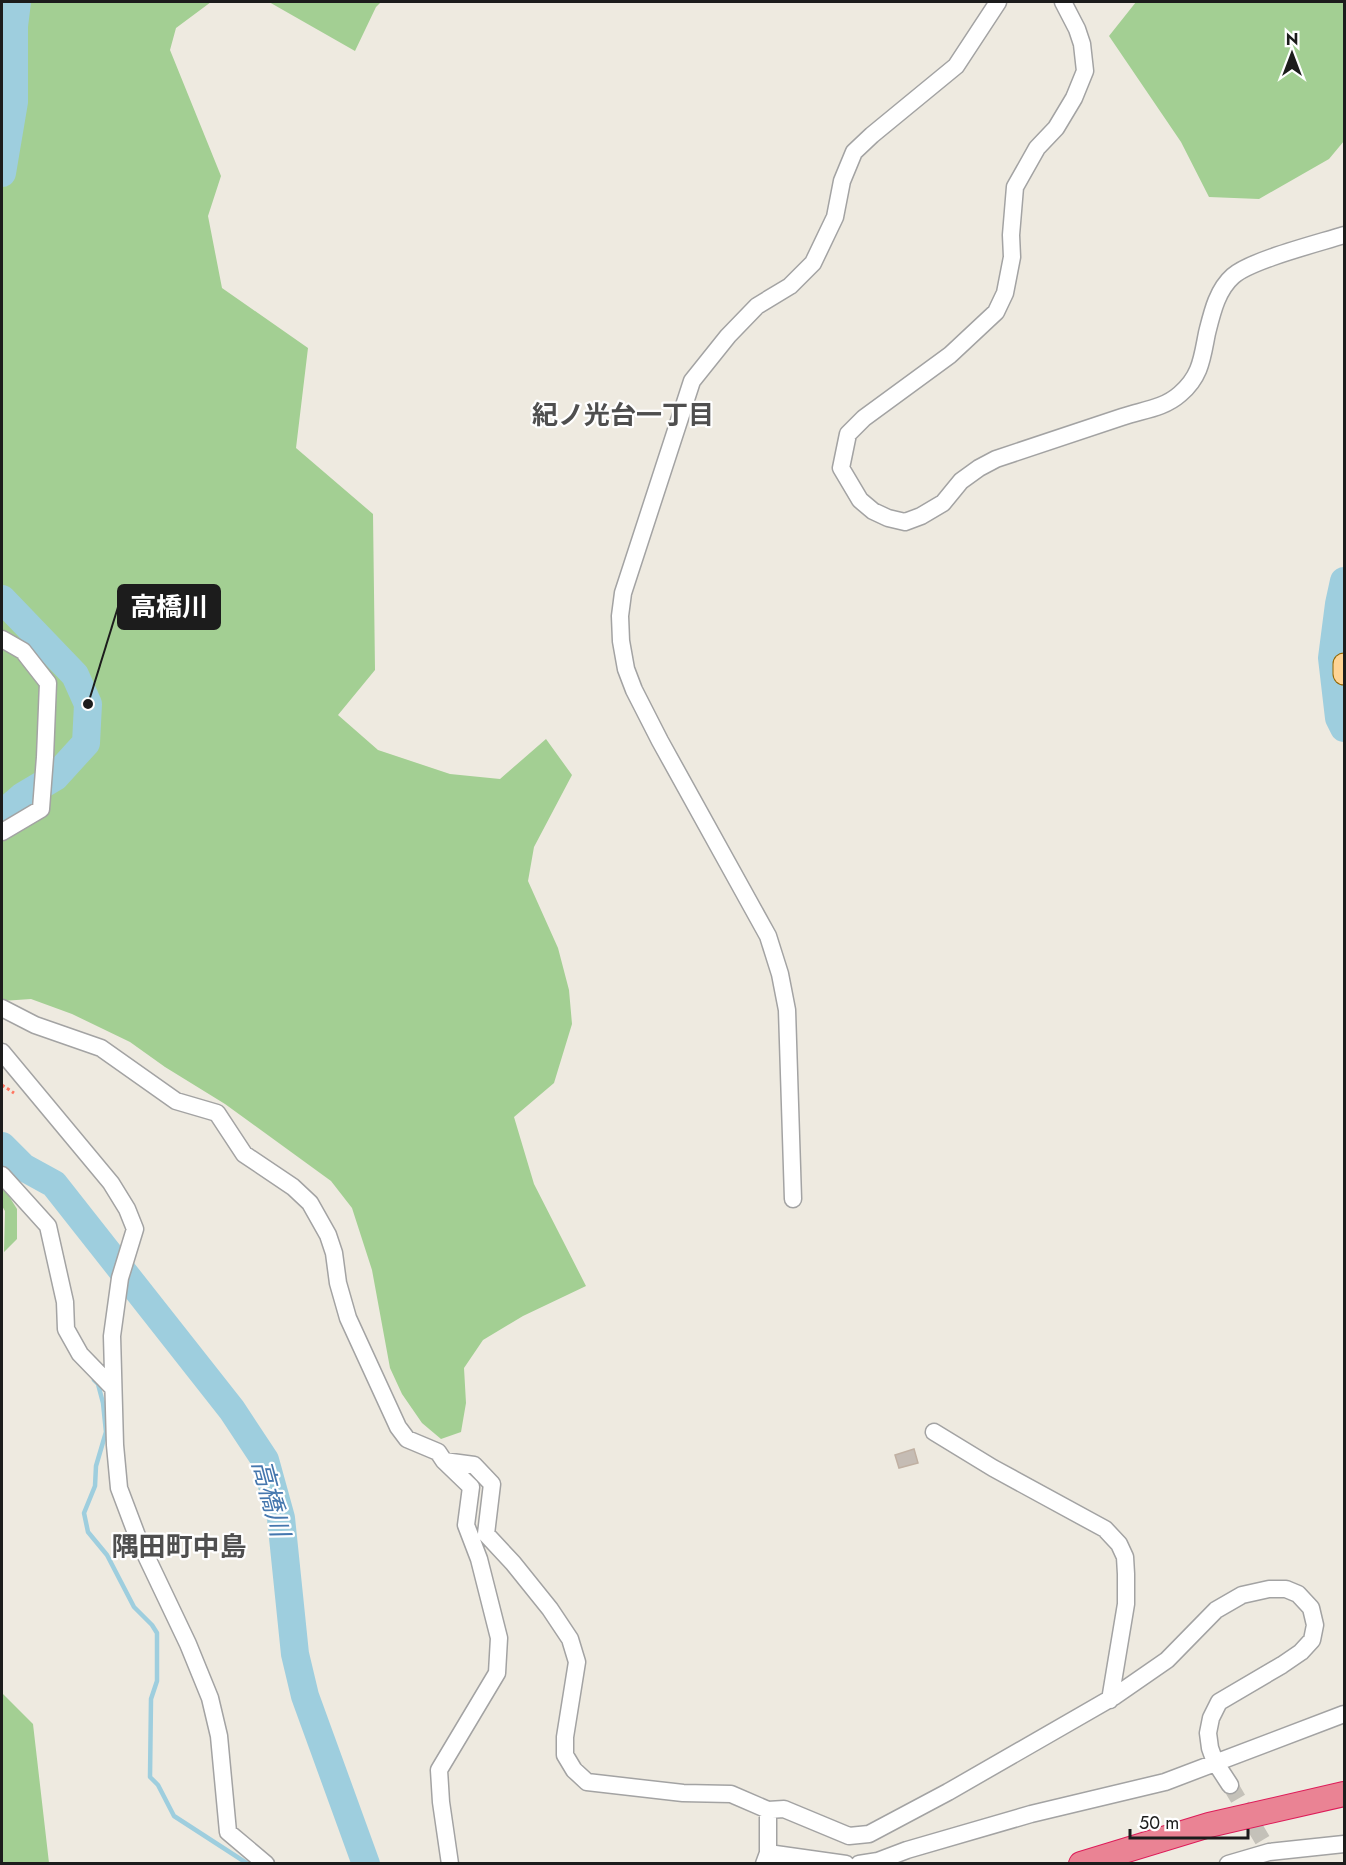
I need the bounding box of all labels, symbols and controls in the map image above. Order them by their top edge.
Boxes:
north arrow [1262,24,1322,84]
text: N [1286,28,1298,51]
district label: 紀ノ光台一丁目 [532,396,714,434]
callout: 高橋川 [118,585,220,629]
text: 高橋川 [130,588,208,626]
water label: 高橋川 [243,1455,300,1543]
district label: 隅田町中島 [112,1527,247,1566]
scale bar [1130,1802,1248,1840]
text: 50 m [1139,1810,1179,1836]

